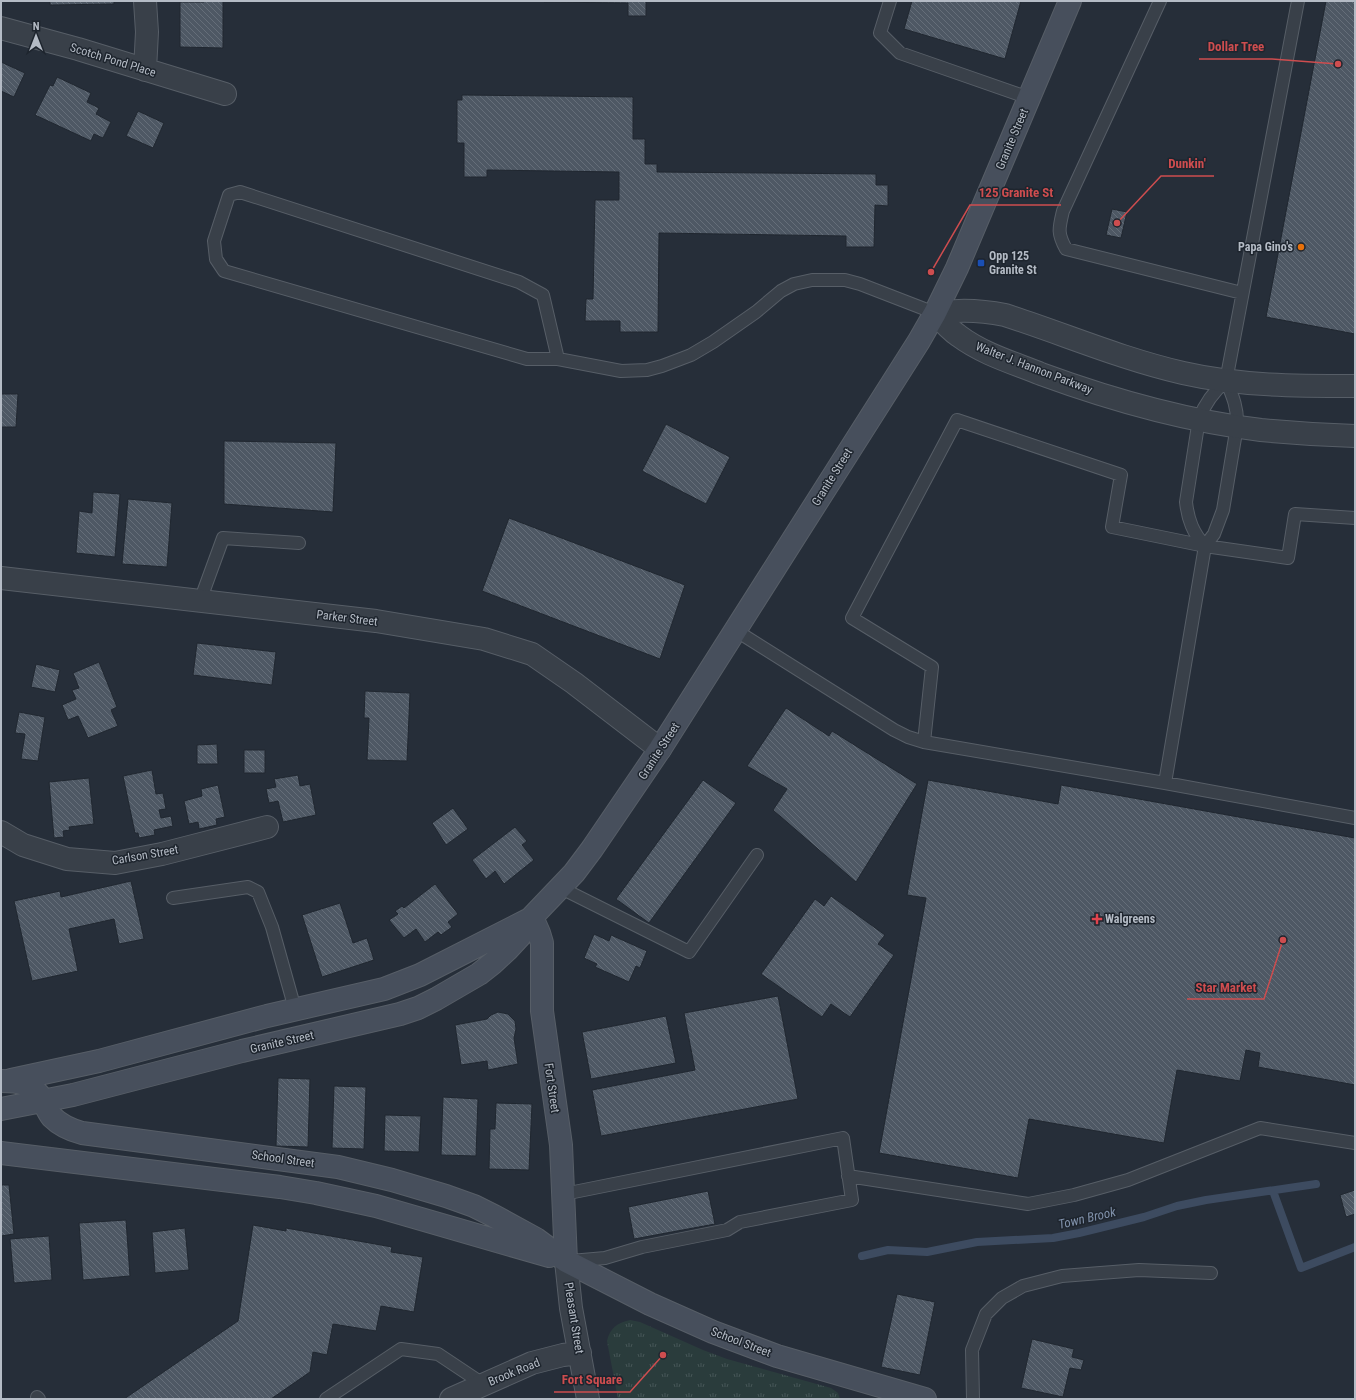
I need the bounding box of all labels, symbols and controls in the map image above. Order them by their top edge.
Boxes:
north arrow [16,16,56,56]
text: N [33,20,40,33]
callout: Dollar Tree [1199,34,1272,59]
text: Dollar Tree [1208,39,1264,54]
street label: Scotch Pond Place [68,40,158,80]
street label: Granite Street [993,106,1031,172]
callout: Dunkin' [1161,151,1214,176]
text: Dunkin' [1168,156,1206,171]
callout: 125 Granite St [970,180,1061,205]
text: 125 Granite St [979,185,1053,200]
place label: Papa Gino's [1238,240,1294,254]
marker: Papa Gino's [1296,242,1306,252]
place label: Opp 125 Granite St [989,249,1037,277]
marker: Opp 125 Granite St [976,258,986,268]
street label: Walter J. Hannon Parkway [974,339,1094,397]
street label: Granite Street [809,445,855,508]
street label: Parker Street [316,607,379,629]
street label: Granite Street [635,720,683,782]
street label: Carlson Street [111,842,180,868]
place label: Walgreens [1105,912,1156,926]
marker: Walgreens [1092,914,1102,924]
callout: Star Market [1187,974,1264,999]
text: Star Market [1195,980,1257,995]
street label: Granite Street [249,1028,316,1056]
street label: Fort Street [542,1062,562,1114]
street label: School Street [251,1148,316,1170]
water label: Town Brook [1057,1204,1117,1232]
street label: Pleasant Street [561,1281,587,1355]
street label: School Street [709,1324,773,1360]
street label: Brook Road [486,1355,542,1389]
callout: Fort Square [554,1367,630,1392]
text: Fort Square [562,1372,622,1387]

